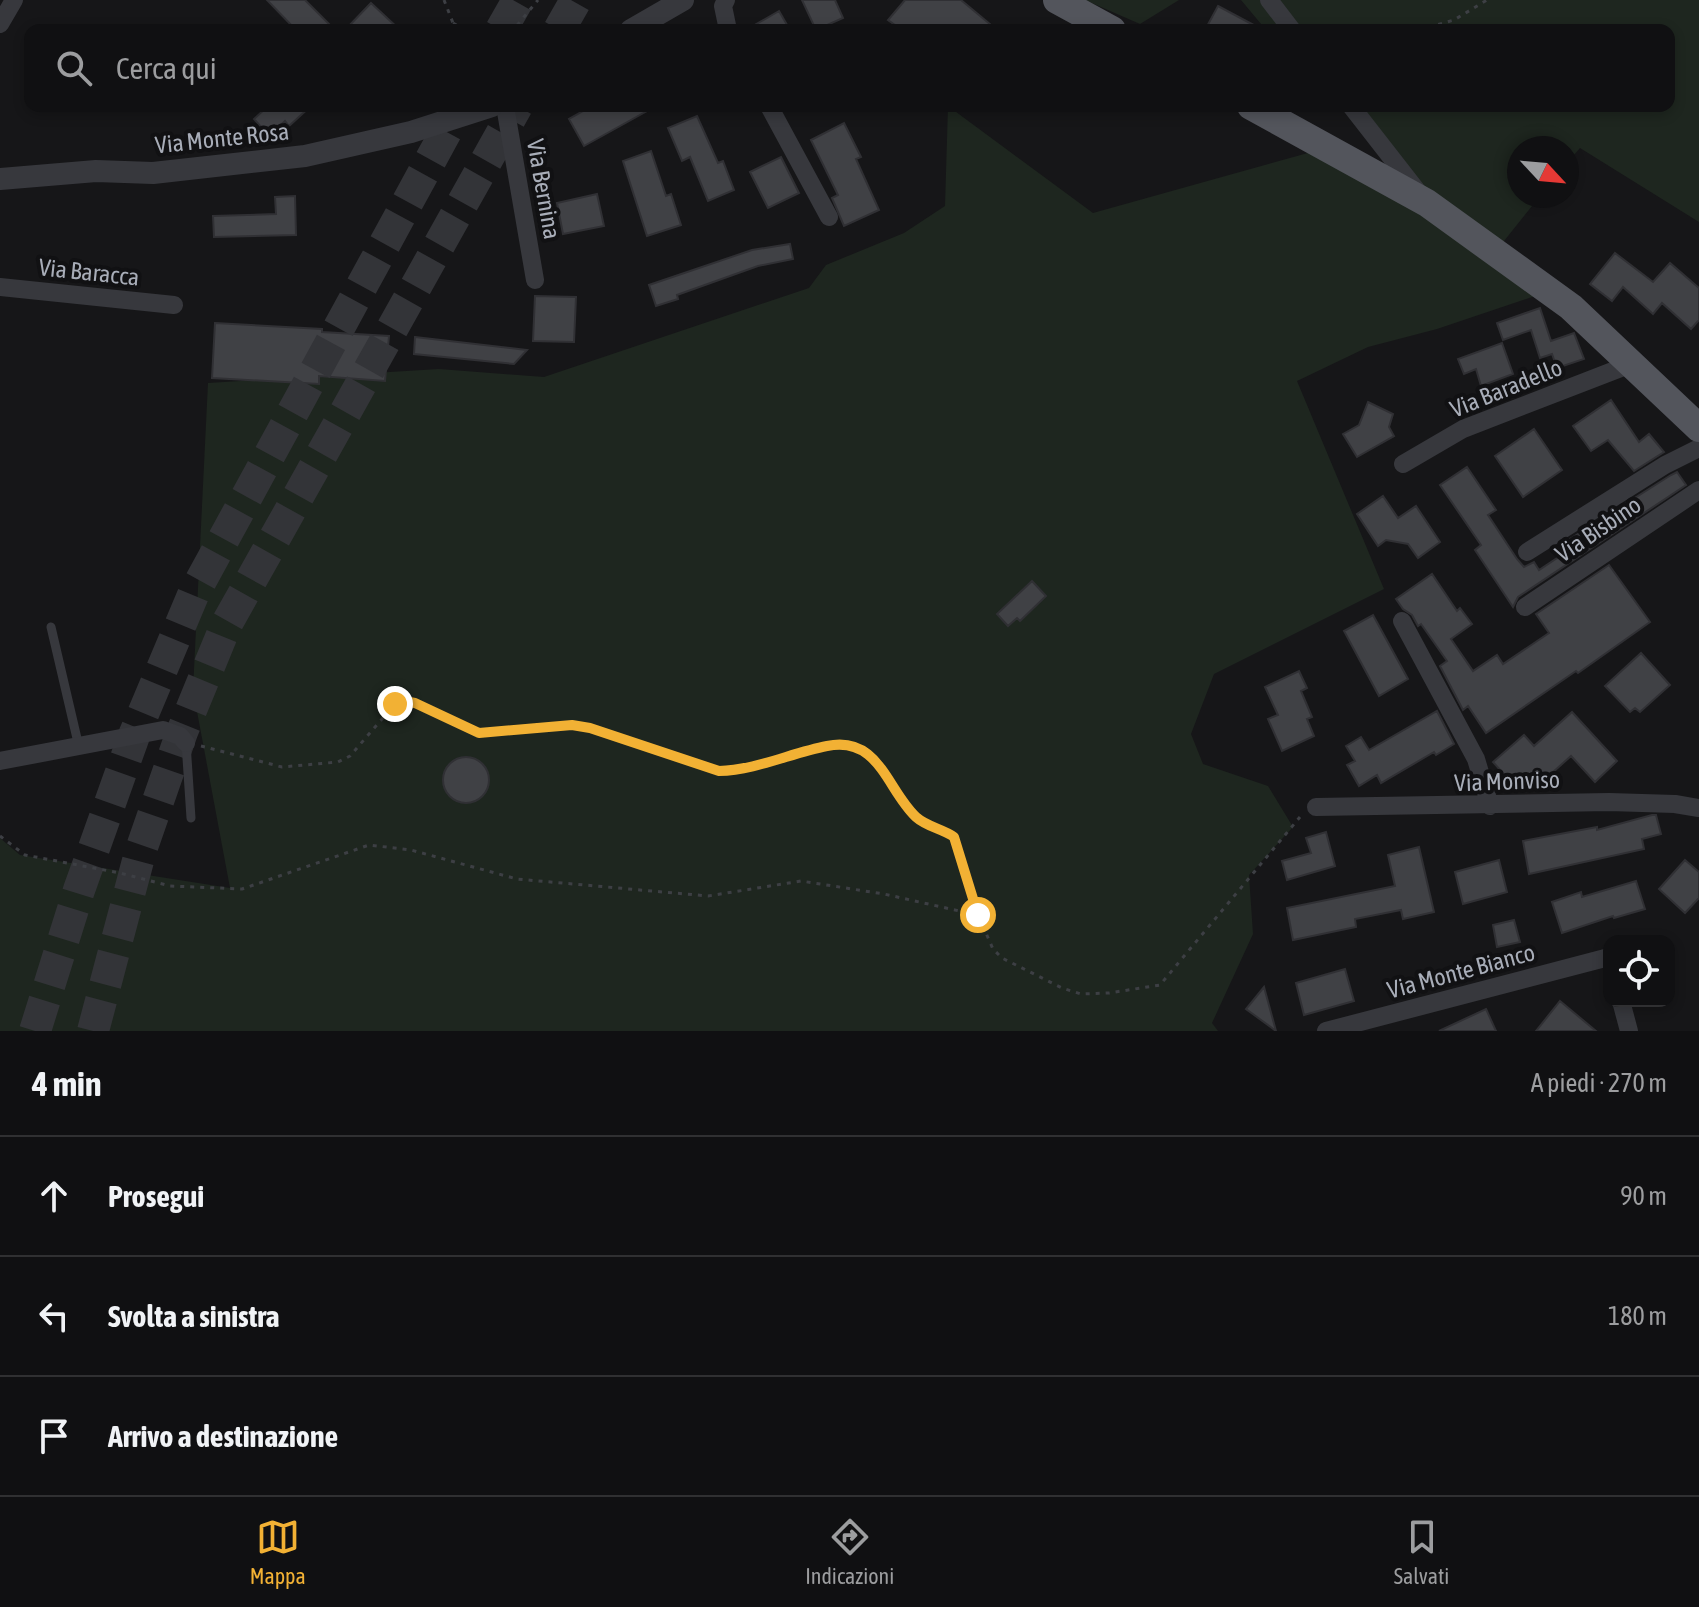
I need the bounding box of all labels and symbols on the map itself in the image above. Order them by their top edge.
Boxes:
street label: Via Monte Rosa [154,118,290,158]
north arrow [1507,136,1579,208]
street label: Via Bernina [522,137,566,241]
street label: Via Baracca [37,253,141,291]
street label: Via Baradello [1446,353,1566,423]
street label: Via Bisbino [1550,491,1646,567]
route end [377,686,413,722]
street label: Via Monviso [1454,766,1560,796]
route start [960,897,996,933]
street label: Via Monte Bianco [1384,938,1538,1004]

